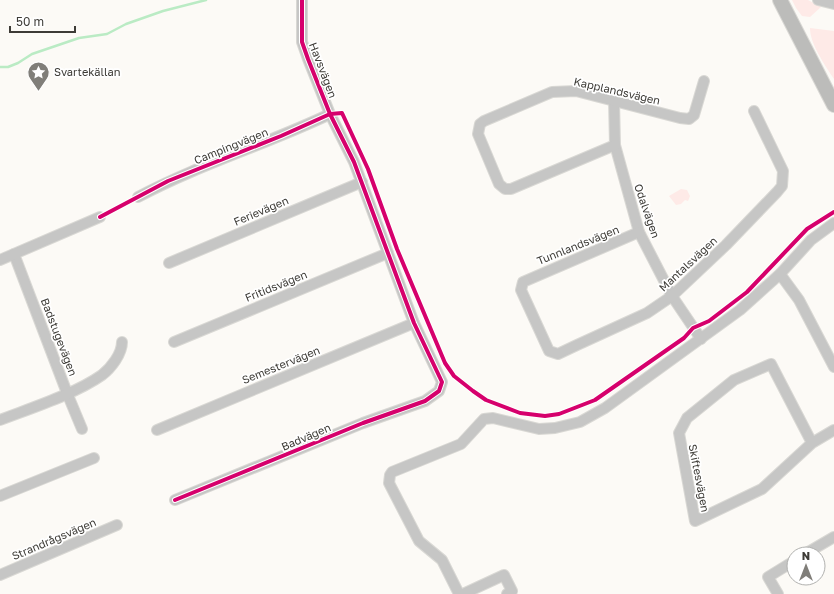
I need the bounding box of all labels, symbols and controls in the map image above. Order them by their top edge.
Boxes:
scale bar [10,8,75,34]
text: 50 m [16,14,44,29]
street label: Havsvägen [307,40,340,99]
place icon: Svartekällan [26,59,52,92]
place label: Svartekällan [54,65,121,78]
street label: Kapplandsvägen [573,74,662,107]
street label: Campingvägen [192,125,270,166]
street label: Odalvägen [632,182,663,240]
street label: Ferievägen [231,193,290,228]
street label: Tunnlandsvägen [535,222,621,267]
street label: Mantalsvägen [656,234,719,294]
street label: Fritidsvägen [243,267,309,304]
street label: Badstugevägen [39,296,80,378]
street label: Semestervägen [240,343,322,386]
street label: Badvägen [279,420,332,453]
street label: Skiftesvägen [687,443,712,513]
street label: Strandrågsvägen [10,515,98,562]
north arrow [786,546,826,586]
text: N [802,549,810,562]

